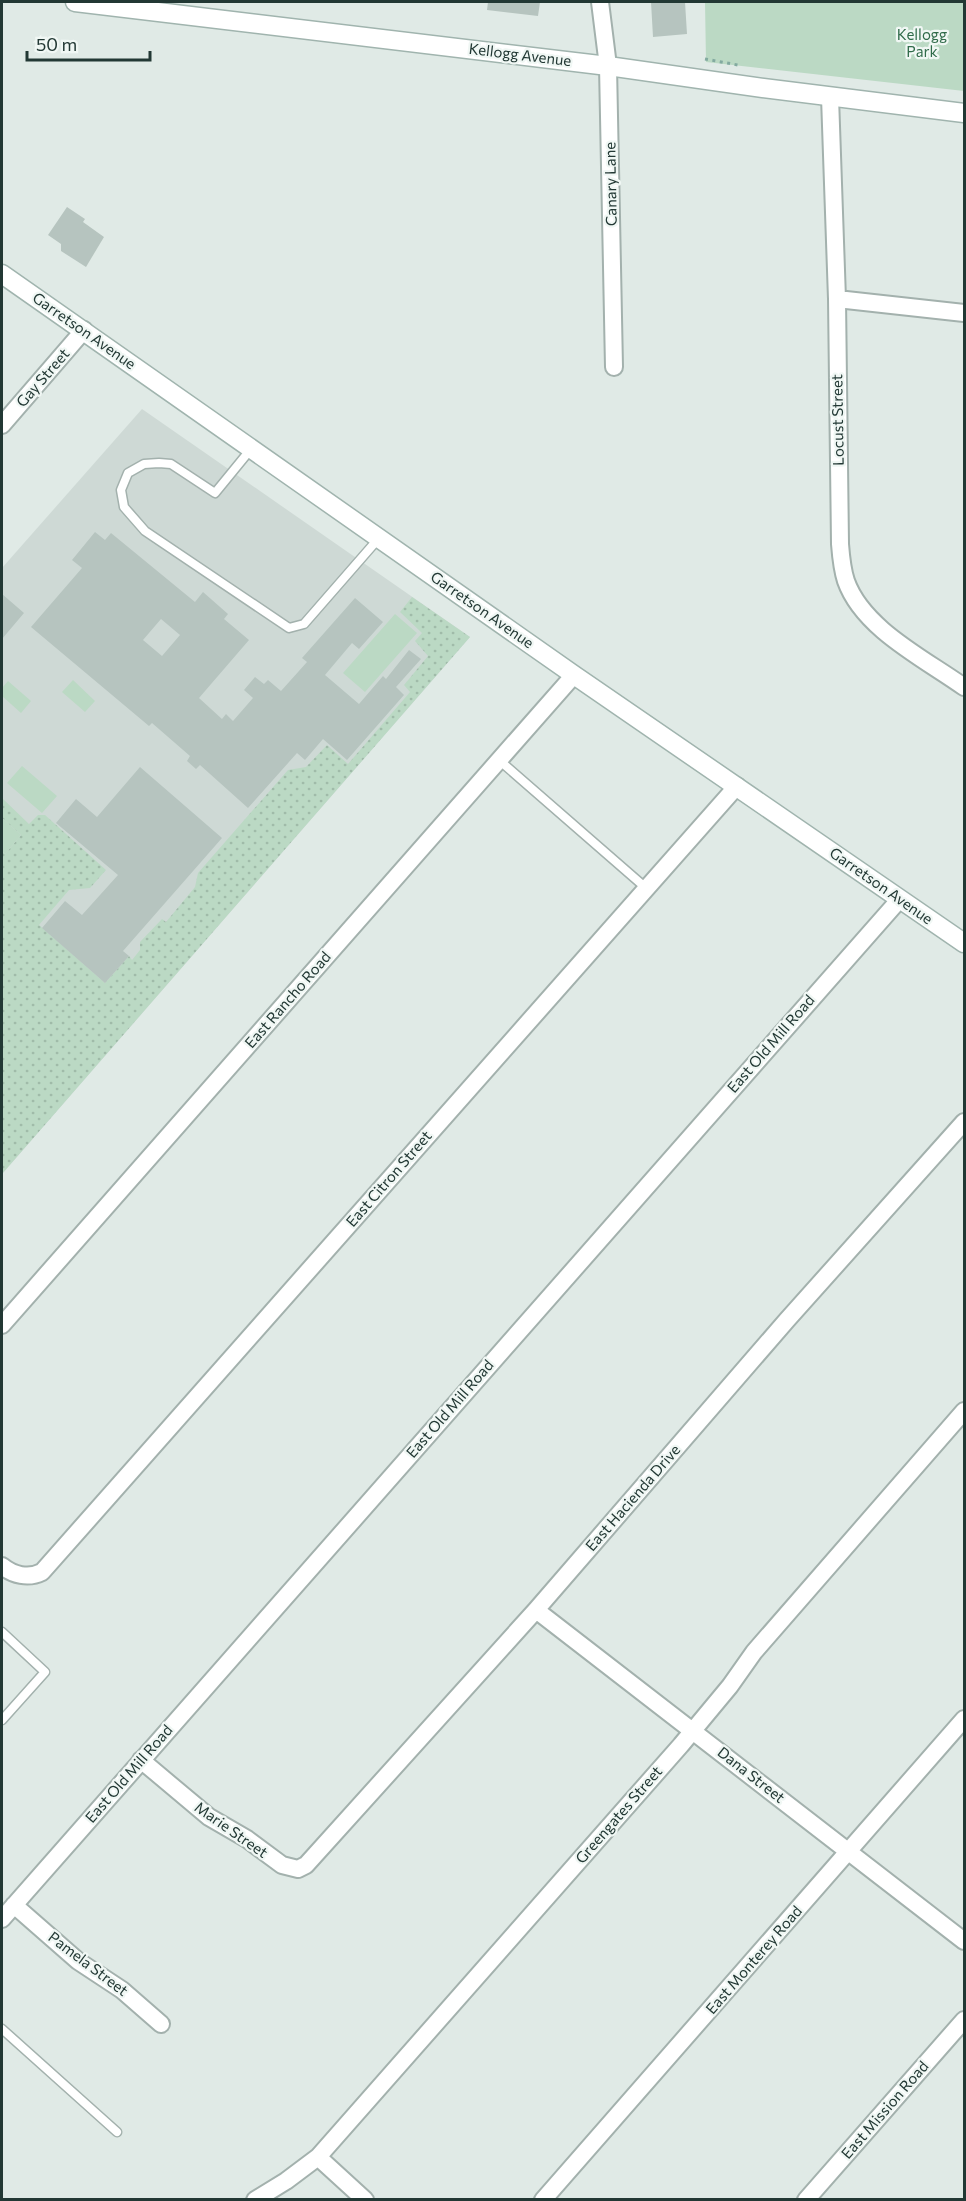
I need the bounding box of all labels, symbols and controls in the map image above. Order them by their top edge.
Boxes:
scale bar [27,24,150,62]
park label: Kellogg Park [897,25,947,60]
text: 50 m [36,33,77,55]
street label: Kellogg Avenue [468,39,572,69]
street label: Canary Lane [600,142,620,226]
street label: Garretson Avenue [30,288,140,373]
street label: Gay Street [12,344,73,410]
street label: Locust Street [827,374,847,466]
street label: Garretson Avenue [428,567,538,652]
street label: Garretson Avenue [827,843,937,928]
street label: East Rancho Road [240,947,334,1051]
street label: East Old Mill Road [723,991,818,1096]
street label: East Citron Street [342,1127,435,1230]
street label: East Old Mill Road [402,1356,497,1461]
street label: East Hacienda Drive [581,1440,683,1554]
street label: East Old Mill Road [81,1721,176,1826]
street label: Dana Street [714,1742,789,1806]
street label: Greengates Street [571,1762,665,1867]
street label: Marie Street [192,1797,272,1861]
street label: East Monterey Road [701,1902,805,2017]
street label: Pamela Street [45,1927,132,1999]
street label: East Mission Road [837,2057,932,2162]

